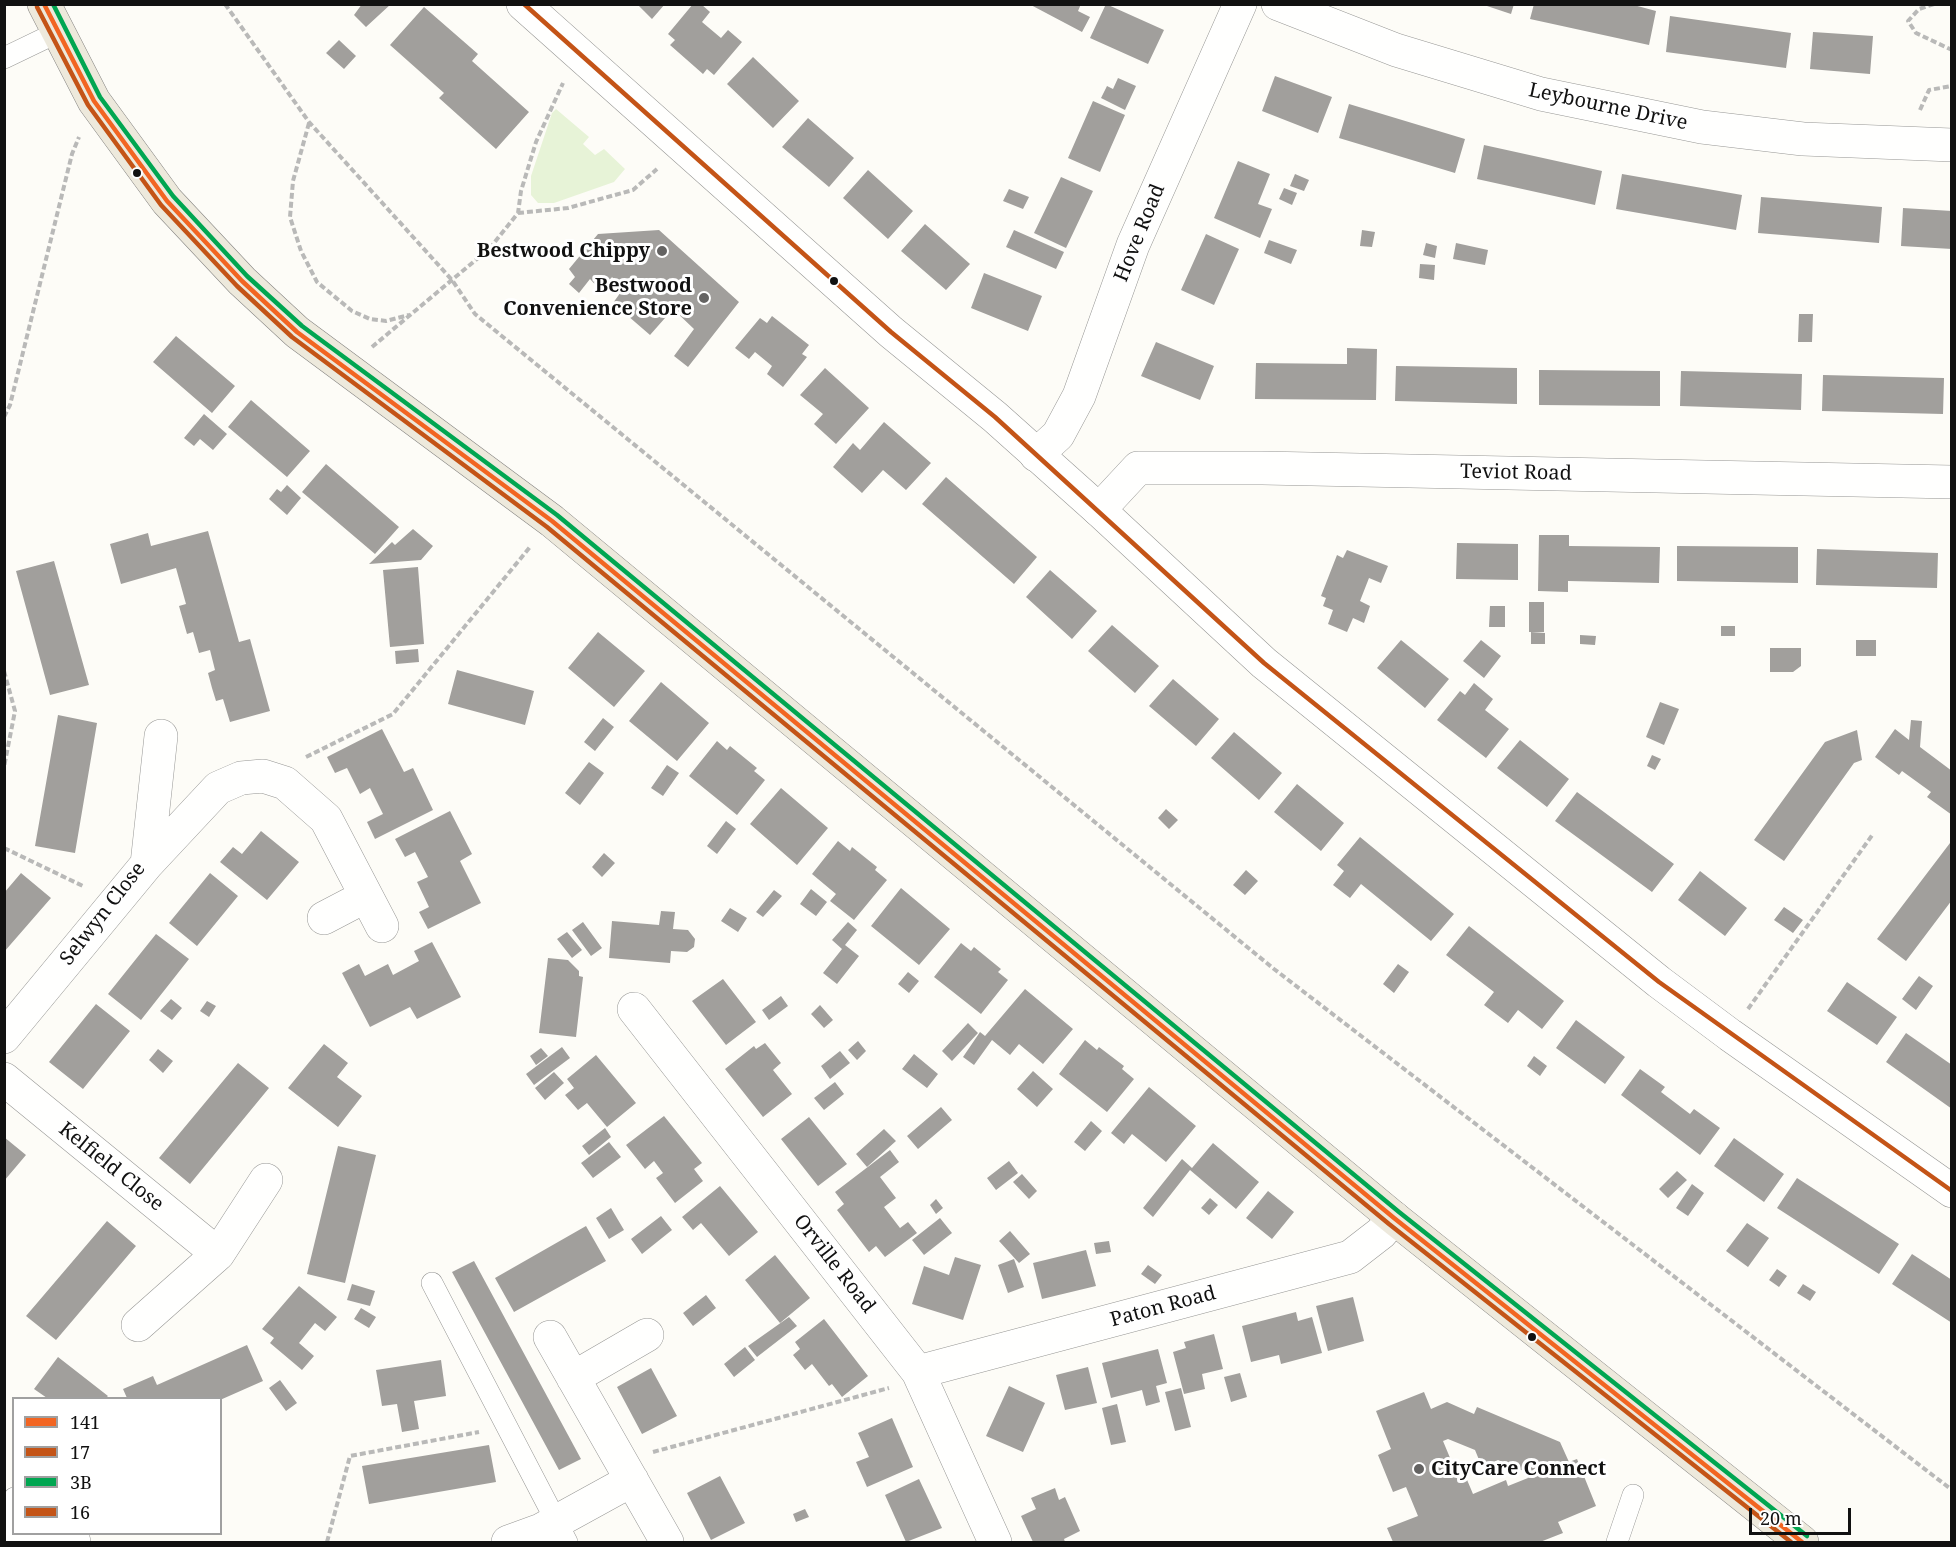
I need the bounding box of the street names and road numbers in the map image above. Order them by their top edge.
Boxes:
street label: Leybourne Drive [1526,78,1690,136]
street label: Hove Road [1110,181,1170,285]
street label: Teviot Road [1460,460,1572,486]
street label: Selwyn Close [55,858,151,970]
street label: Kelfield Close [54,1117,168,1217]
street label: Orville Road [788,1210,880,1318]
street label: Paton Road [1108,1281,1218,1333]

